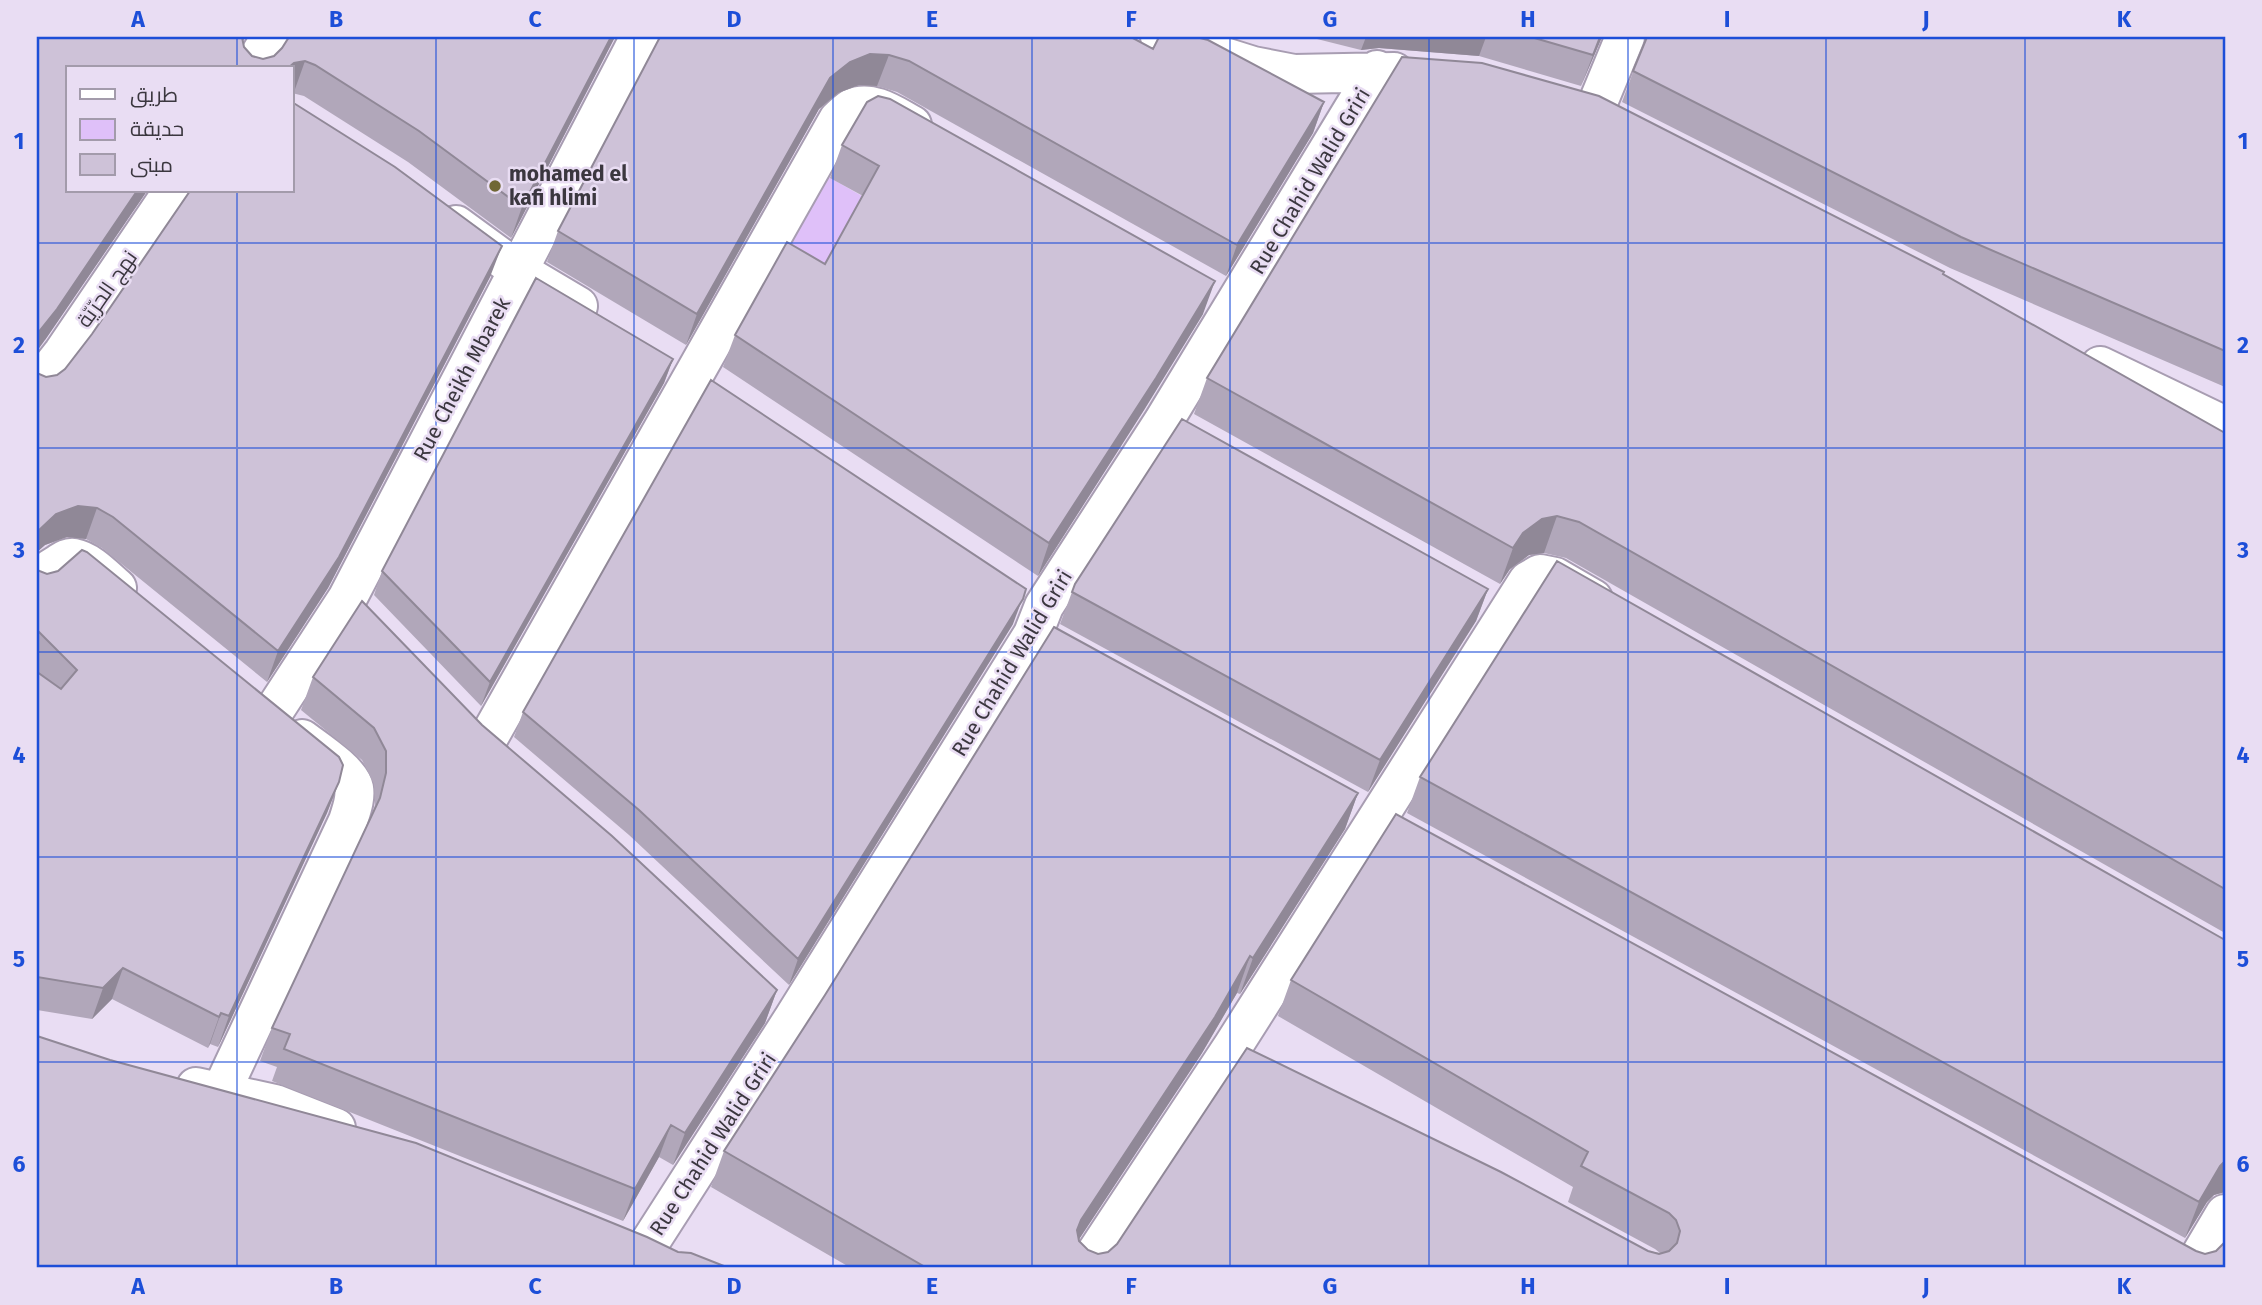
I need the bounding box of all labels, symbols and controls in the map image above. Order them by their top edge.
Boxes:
text: A [130,5,145,33]
text: B [329,5,343,33]
text: C [528,5,542,33]
text: D [727,5,742,33]
text: E [926,5,938,33]
text: F [1125,5,1137,33]
text: G [1323,5,1337,33]
text: H [1520,5,1536,33]
text: I [1724,5,1730,33]
text: J [1921,5,1930,33]
text: K [2117,5,2132,33]
legend [66,66,294,192]
text: طريق [130,82,178,108]
street label: Rue Chahid Walid Griri [1244,83,1376,279]
text: حديقة [130,116,184,142]
text: 1 [14,127,24,155]
text: 1 [2238,127,2248,155]
text: مبنى [130,152,173,178]
place label: mohamed el kafi hlimi [509,161,628,211]
marker: mohamed el kafi hlimi [487,178,503,194]
street label: نهج الحرّيّة [71,245,144,333]
street label: Rue Cheikh Mbarek [408,293,516,465]
text: 2 [13,331,25,359]
text: 2 [2237,331,2249,359]
text: 3 [12,536,25,564]
text: 3 [2236,536,2249,564]
street label: Rue Chahid Walid Griri [946,565,1078,761]
text: 4 [13,741,26,769]
text: 4 [2237,741,2250,769]
text: 5 [13,945,25,973]
text: 5 [2237,945,2249,973]
street label: Rue Chahid Walid Griri [644,1048,782,1240]
text: 6 [13,1150,26,1178]
text: 6 [2237,1150,2250,1178]
text: A [130,1272,145,1300]
text: B [329,1272,343,1300]
text: C [528,1272,542,1300]
text: D [727,1272,742,1300]
text: E [926,1272,938,1300]
text: F [1125,1272,1137,1300]
text: G [1323,1272,1337,1300]
text: H [1520,1272,1536,1300]
text: I [1724,1272,1730,1300]
text: J [1921,1272,1930,1300]
text: K [2117,1272,2132,1300]

